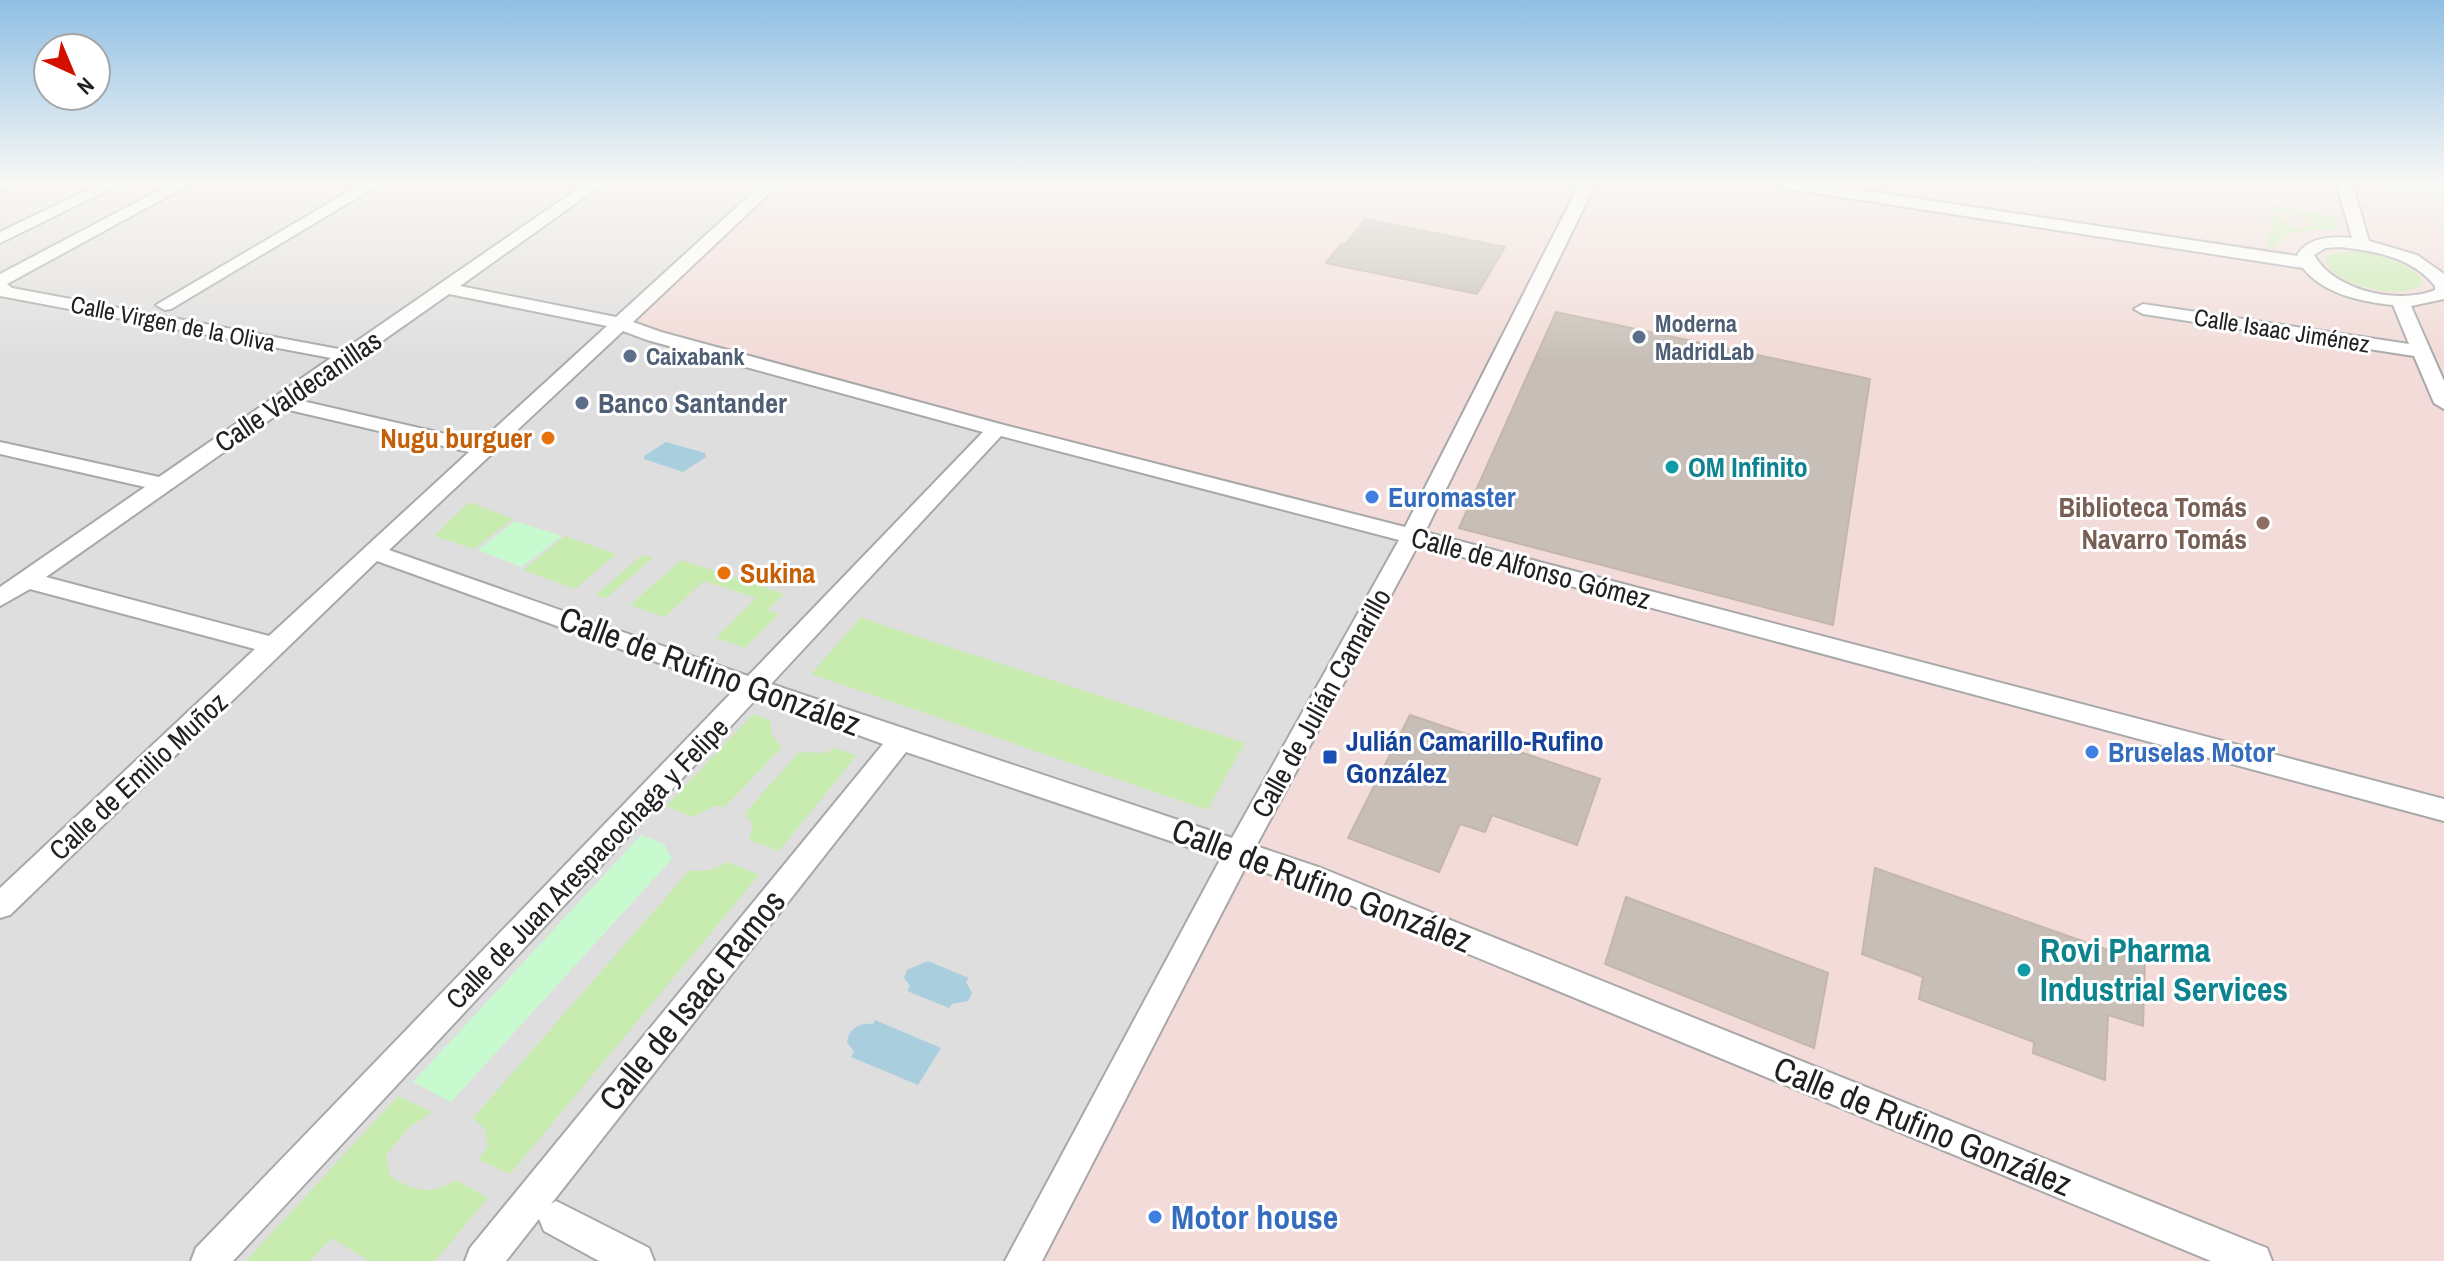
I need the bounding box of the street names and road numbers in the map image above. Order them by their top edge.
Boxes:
street label: Calle Virgen de la Oliva [68,287,278,359]
street label: Calle Isaac Jiménez [2192,300,2372,360]
street label: Calle Valdecanillas [207,321,389,461]
street label: Calle de Alfonso Gómez [1407,518,1655,618]
street label: Calle de Julián Camarillo [1242,582,1400,824]
street label: Calle de Rufino González [553,595,867,747]
street label: Calle de Emilio Muñoz [41,683,235,869]
street label: Calle de Juan Arespacochaga y Felipe [437,709,737,1017]
street label: Calle de Rufino González [1165,807,1479,963]
street label: Calle de Isaac Ramos [588,880,796,1120]
street label: Calle de Rufino González [1767,1045,2079,1207]

